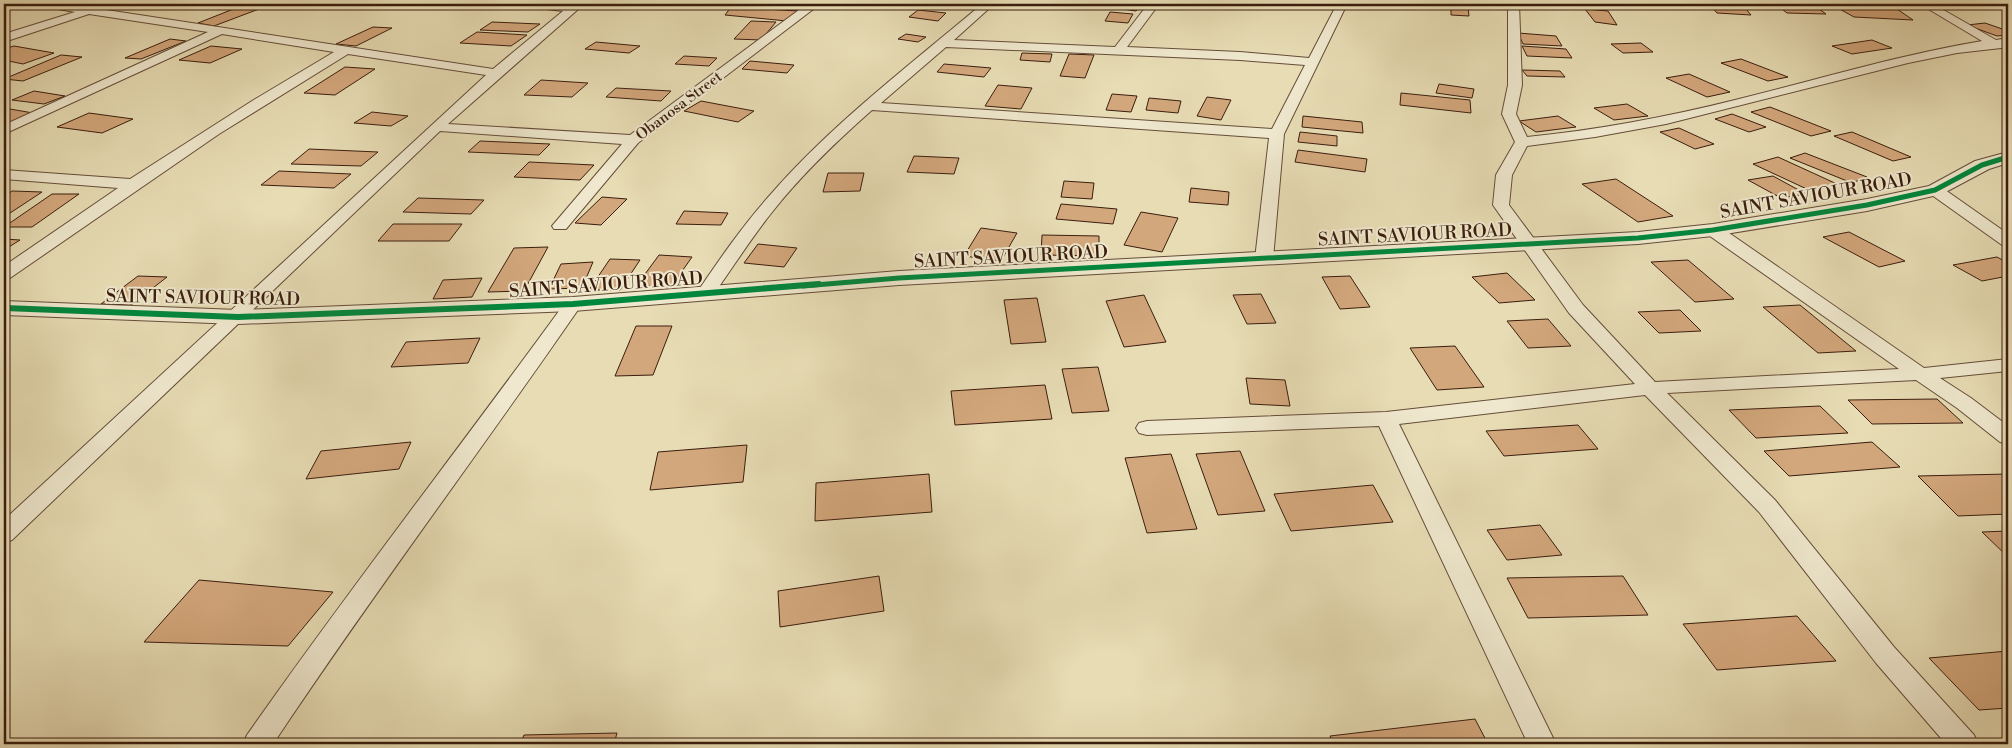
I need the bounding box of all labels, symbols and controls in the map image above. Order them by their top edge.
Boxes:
street label: Obanosa Street [632,67,726,145]
street label: SAINT SAVIOUR ROAD [1718,168,1914,224]
street label: SAINT SAVIOUR ROAD [1317,218,1513,252]
street label: SAINT SAVIOUR ROAD [913,240,1109,274]
street label: SAINT SAVIOUR ROAD [508,267,704,303]
street label: SAINT SAVIOUR ROAD [106,285,300,311]

